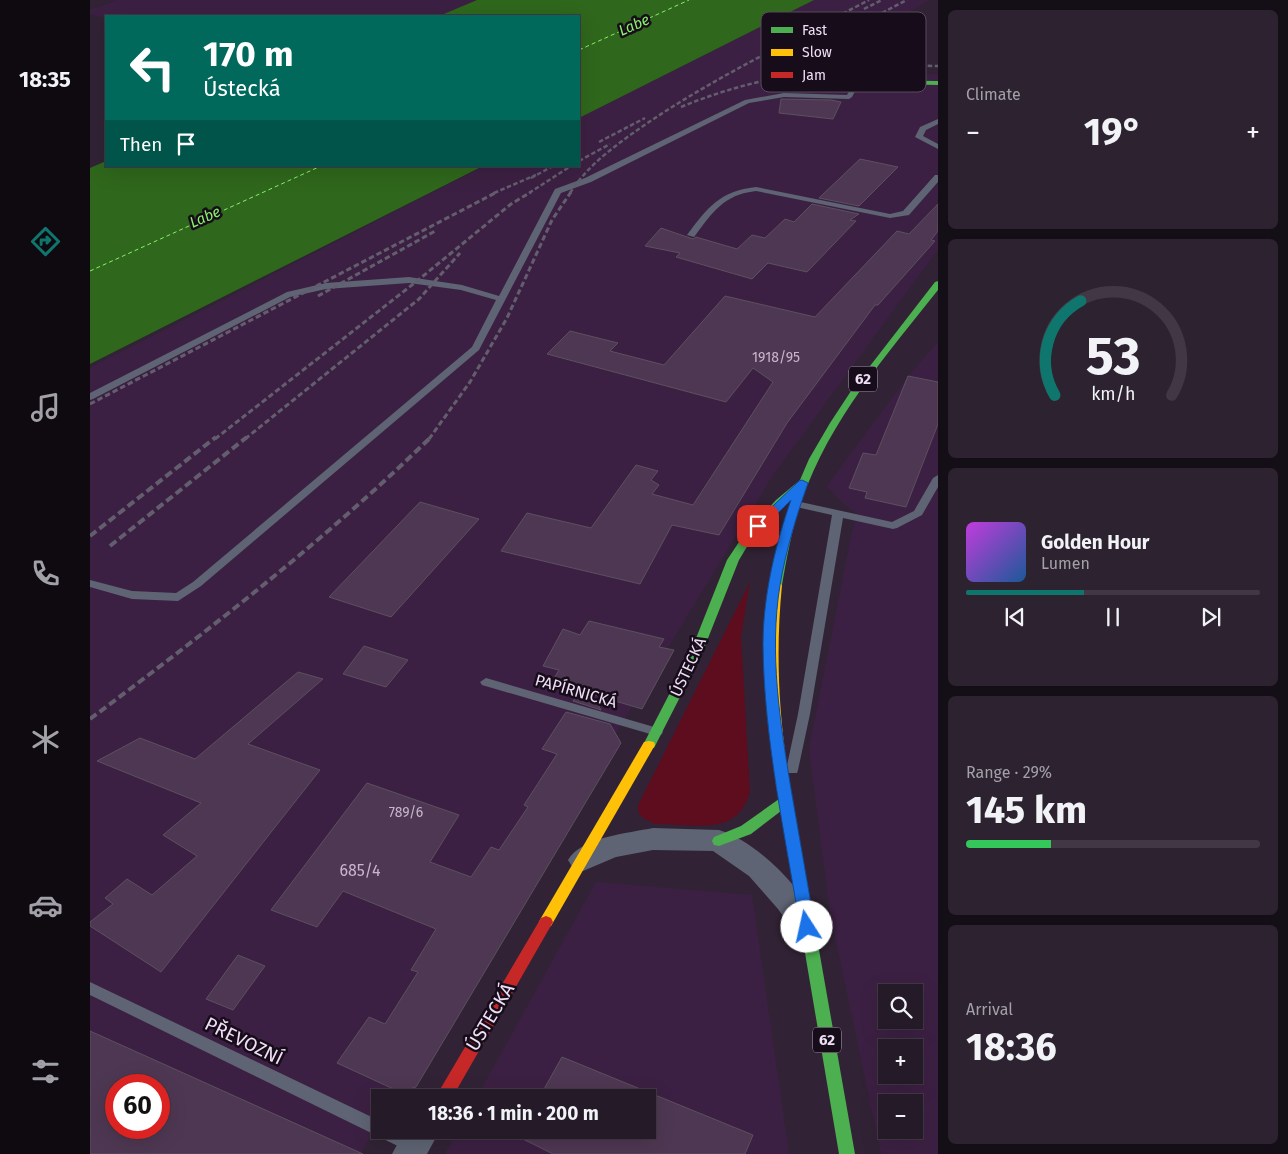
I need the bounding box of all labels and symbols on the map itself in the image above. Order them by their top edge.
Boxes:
water label: Labe [616,10,652,40]
legend [761,12,926,92]
text: Fast [802,22,828,39]
text: Slow [802,44,832,61]
text: Jam [802,67,826,84]
water label: Labe [187,202,223,232]
house number: 1918/95 [752,349,800,366]
road number: 62 [849,366,877,392]
pin [737,505,779,547]
street label: ÚSTECKÁ [665,633,710,700]
street label: PAPÍRNICKÁ [533,669,620,712]
house number: 789/6 [389,804,423,821]
house number: 685/4 [339,861,381,880]
position arrow [780,900,832,952]
street label: ÚSTECKÁ [461,979,519,1055]
street label: PŘEVOZNÍ [201,1012,287,1070]
road number: 62 [813,1028,841,1052]
speed limit sign: 60 [105,1074,170,1139]

